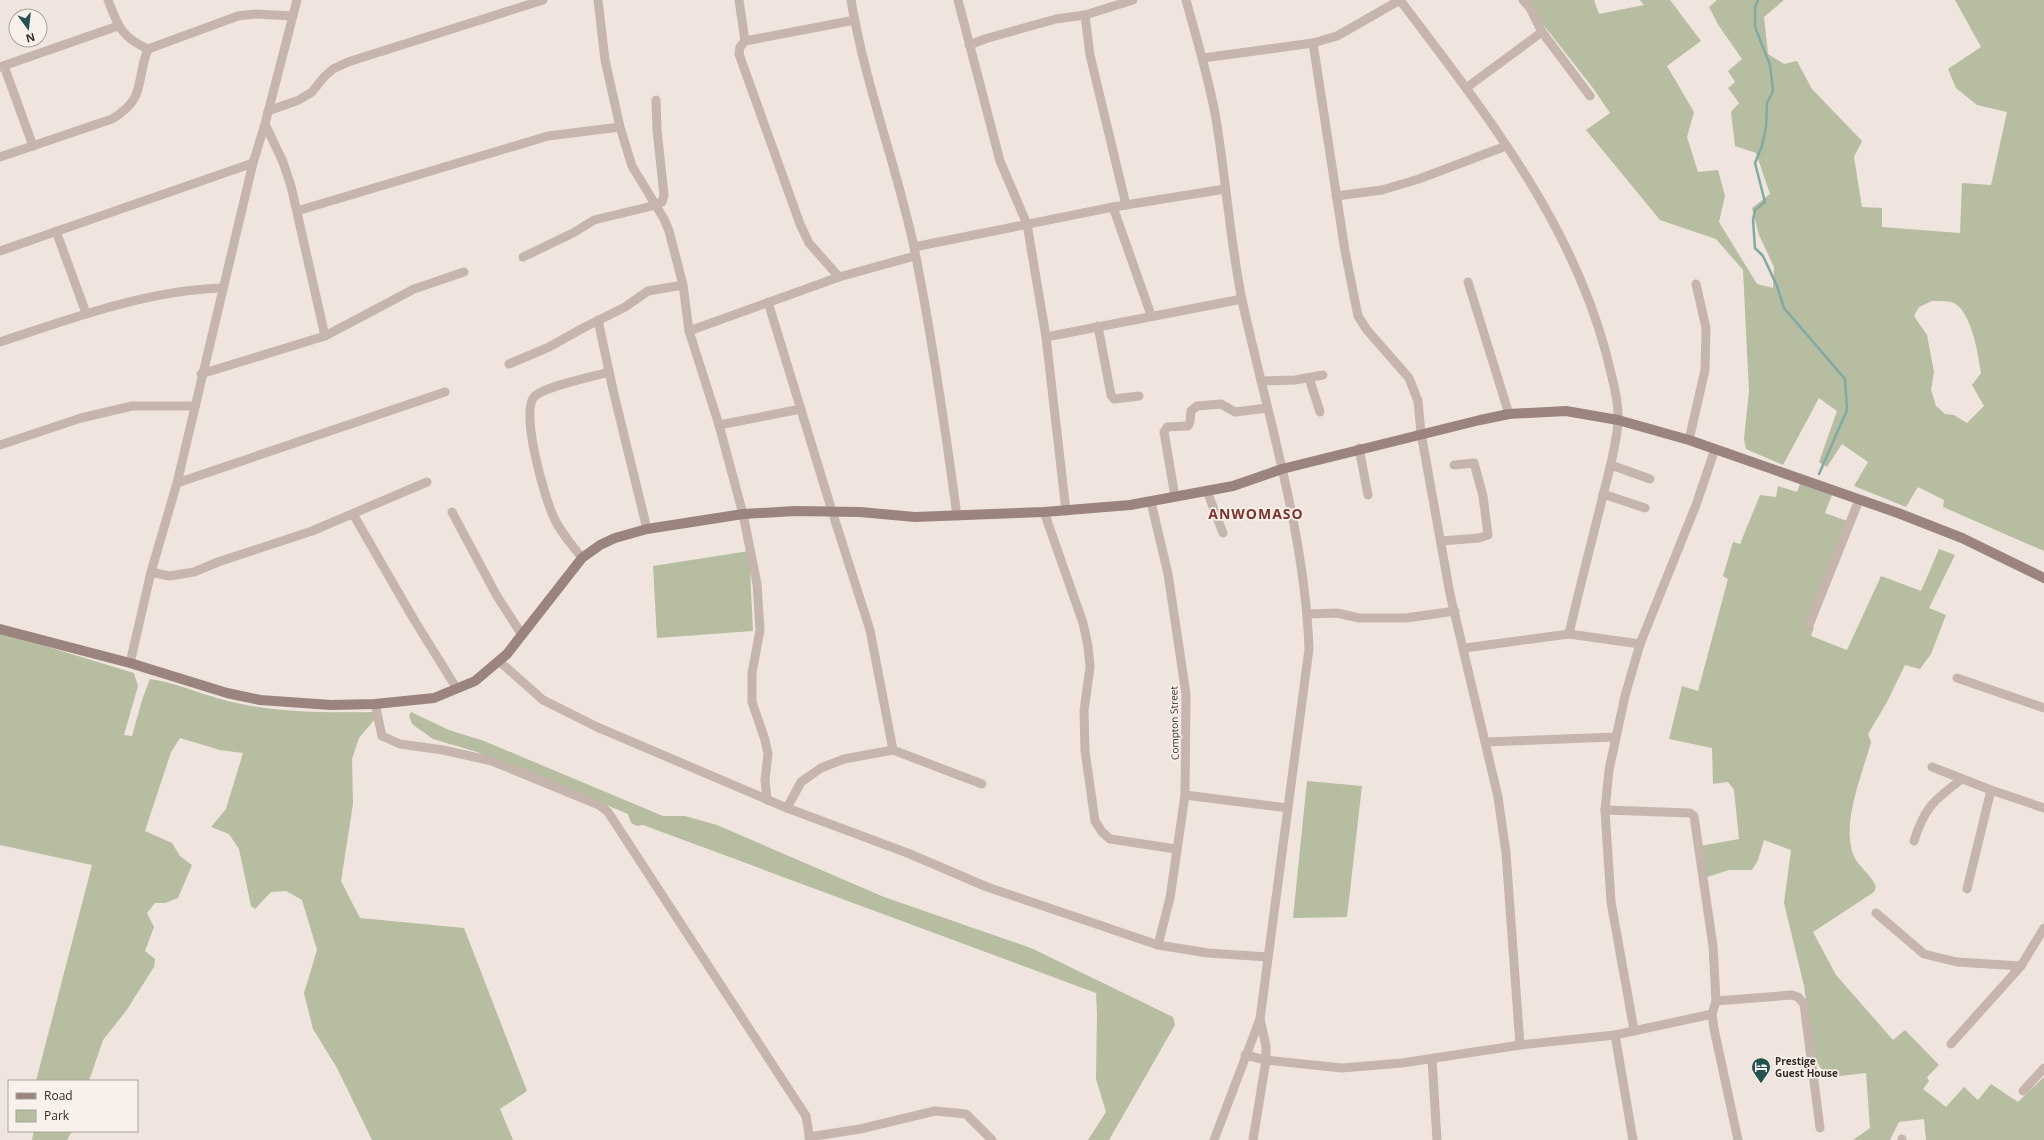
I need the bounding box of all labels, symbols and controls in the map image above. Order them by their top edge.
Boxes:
north arrow [8,8,48,48]
text: N [24,30,37,47]
district label: ANWOMASO [1208,504,1304,523]
street label: Compton Street [1166,685,1182,760]
place label: Prestige Guest House [1775,1054,1838,1080]
hotel icon: Prestige Guest House [1750,1056,1772,1084]
legend [8,1080,138,1132]
text: Road [44,1087,73,1104]
text: Park [44,1107,70,1124]

